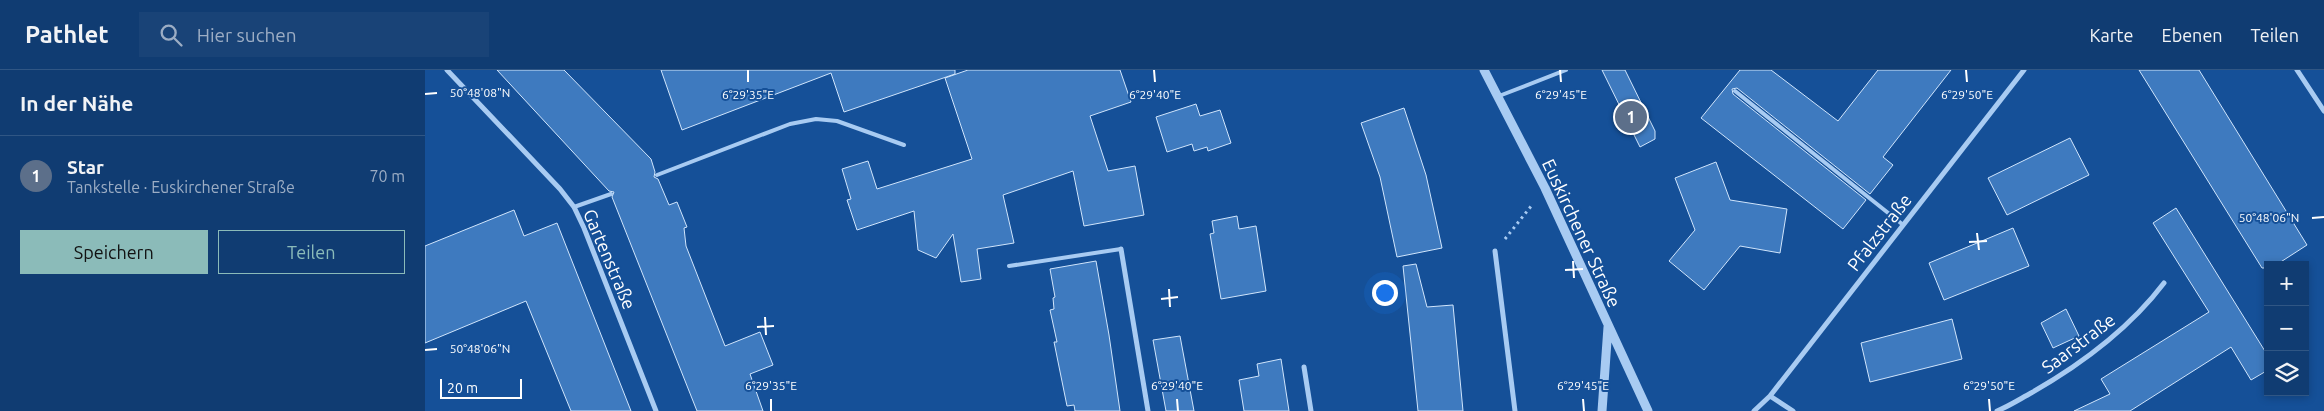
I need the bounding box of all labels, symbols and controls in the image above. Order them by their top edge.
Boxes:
search box [139,12,489,57]
text: Pathlet [25,21,109,48]
icon: search [157,21,185,49]
text: Hier suchen [197,24,297,46]
text: Karte [2090,25,2134,45]
text: Ebenen [2162,25,2223,45]
text: Teilen [2251,25,2299,45]
text: 50°48'08"N [450,86,510,99]
text: 6°29'35"E [722,88,774,101]
text: 6°29'40"E [1129,88,1181,101]
text: 6°29'45"E [1535,88,1587,101]
text: 6°29'50"E [1941,88,1993,101]
text: In der Nähe [20,91,133,115]
pin: 1 [1615,98,1647,136]
text: Star [67,156,104,178]
street label: Euskirchener Straße [1539,156,1625,310]
text: 1 [31,167,41,185]
text: 70 m [369,167,405,185]
text: Tankstelle · Euskirchener Straße [67,178,295,196]
street label: Pfalzstraße [1843,190,1915,274]
street label: Gartenstraße [580,206,640,312]
text: 50°48'06"N [2239,211,2299,224]
button: Speichern [20,230,208,274]
button: Teilen [218,230,405,274]
map controls [2264,261,2309,396]
button: + [2264,261,2309,306]
your location [1372,280,1398,306]
button: − [2264,306,2309,351]
street label: Saarstraße [2037,309,2119,377]
text: 50°48'06"N [450,342,510,355]
button: layers [2264,351,2309,396]
scale bar [440,376,523,399]
text: 6°29'35"E [745,379,797,392]
text: 6°29'40"E [1151,379,1203,392]
text: 6°29'45"E [1557,379,1609,392]
text: 6°29'50"E [1963,379,2015,392]
text: 20 m [447,380,478,396]

